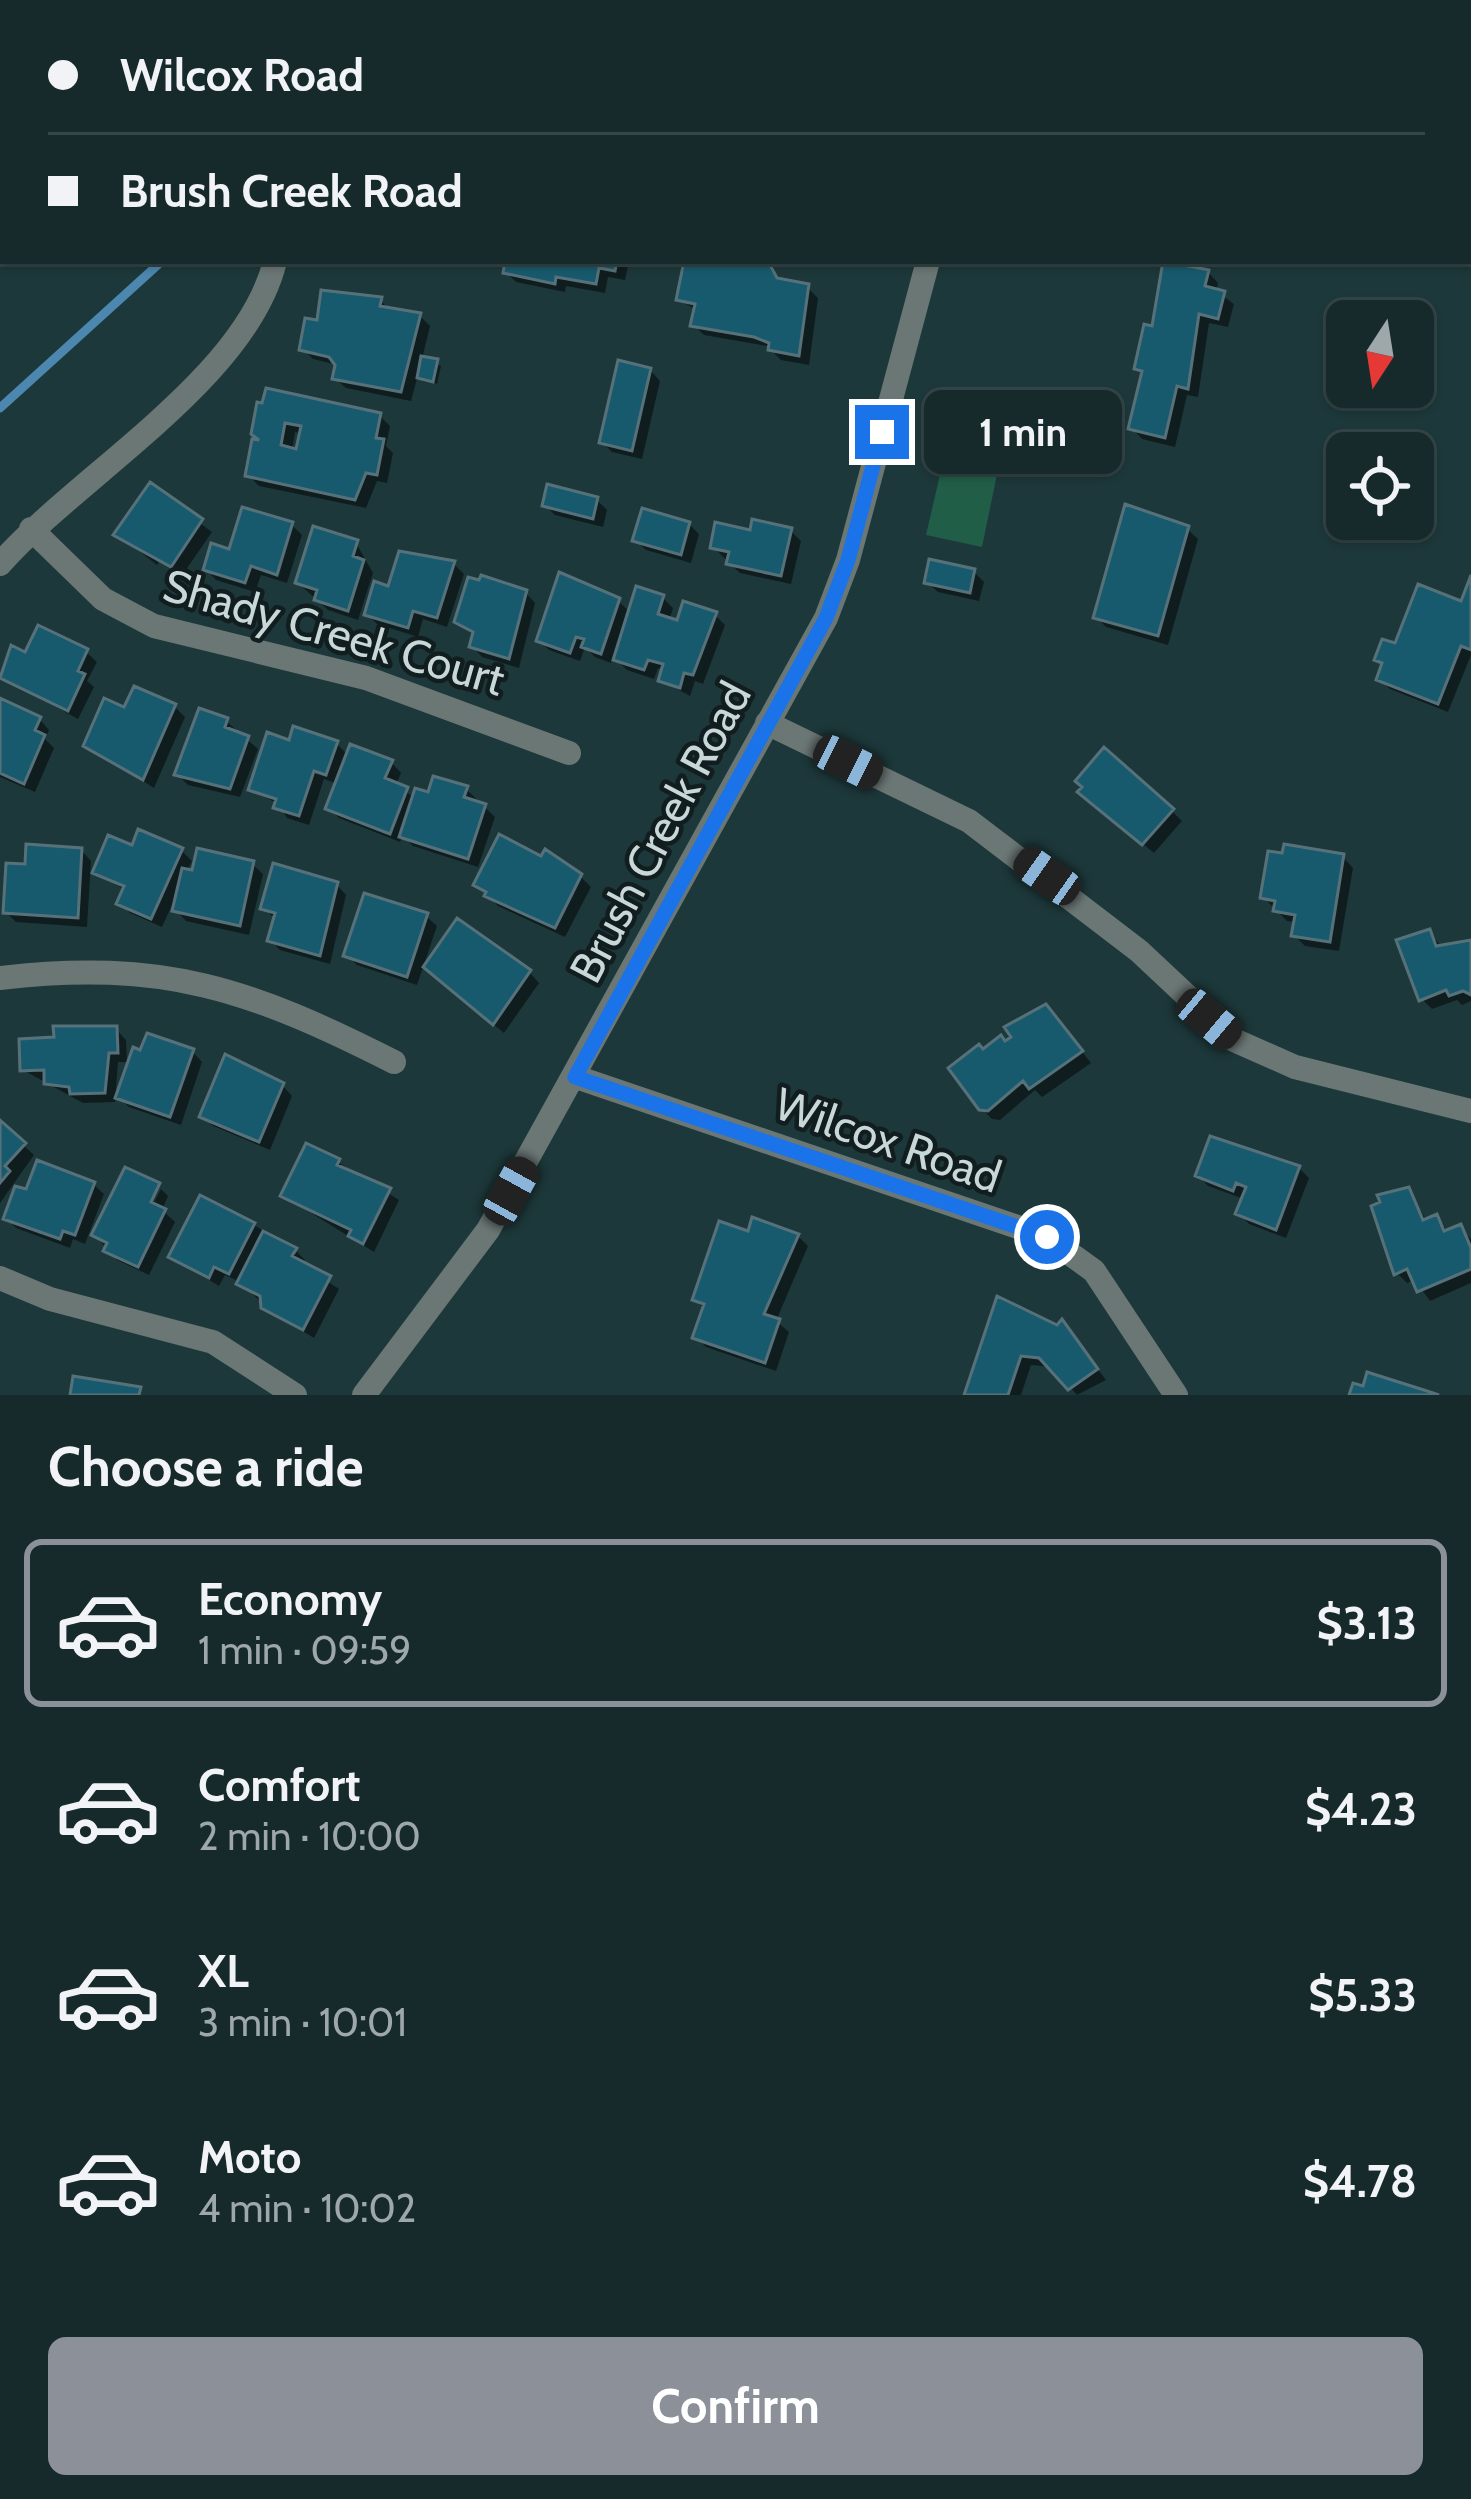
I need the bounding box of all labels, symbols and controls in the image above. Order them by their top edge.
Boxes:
text: Wilcox Road [120,48,364,102]
text: Brush Creek Road [120,164,463,218]
north arrow [1326,300,1434,408]
map controls [1326,300,1434,540]
callout: 1 min [924,390,1122,474]
route end [855,405,909,459]
text: 1 min [979,408,1067,456]
button: locate [1326,432,1434,540]
street label: Shady Creek Court [157,558,511,706]
street label: Brush Creek Road [558,673,762,991]
car [808,730,888,794]
car [1007,841,1087,911]
car [1170,982,1248,1056]
street label: Wilcox Road [768,1076,1008,1204]
car [478,1151,544,1231]
route start [1020,1210,1074,1264]
text: Choose a ride [48,1434,363,1500]
icon: car [54,1569,162,1677]
text: Economy [198,1572,382,1626]
text: $3.13 [1317,1596,1417,1650]
text: 1 min · 09:59 [198,1626,411,1674]
icon: car [54,1755,162,1863]
text: Comfort [198,1758,361,1812]
text: $4.23 [1305,1782,1417,1836]
text: 2 min · 10:00 [198,1812,421,1860]
icon: car [54,1941,162,2049]
text: XL [198,1944,249,1998]
text: $5.33 [1308,1968,1417,2022]
text: 3 min · 10:01 [198,1998,407,2046]
icon: car [54,2127,162,2235]
text: Moto [198,2130,301,2184]
text: $4.78 [1303,2154,1417,2208]
text: 4 min · 10:02 [198,2184,416,2232]
button: Confirm [48,2337,1423,2475]

